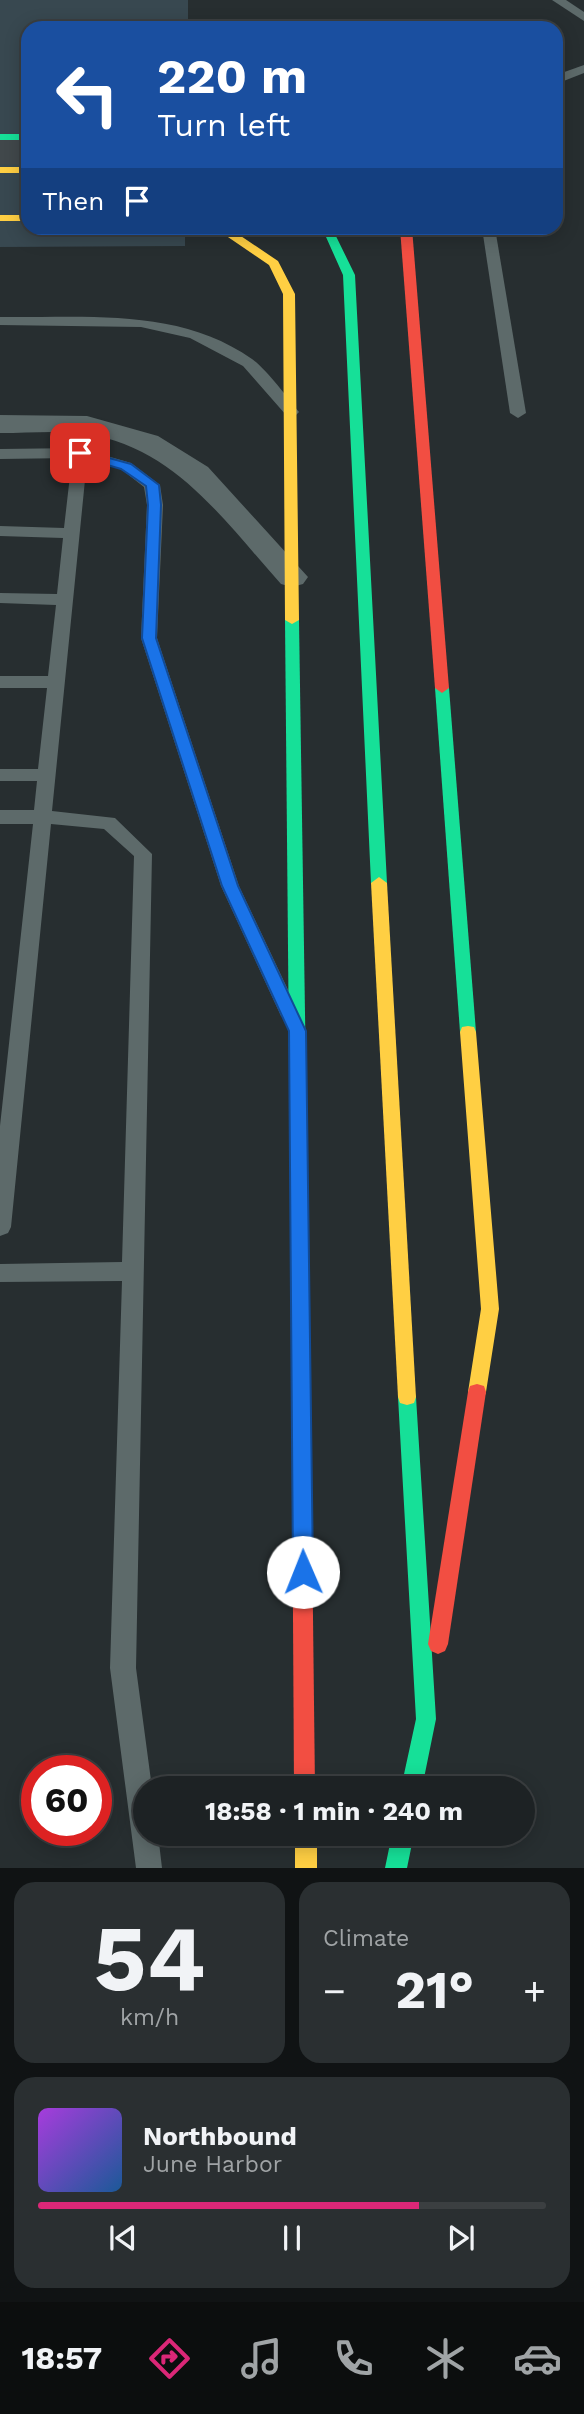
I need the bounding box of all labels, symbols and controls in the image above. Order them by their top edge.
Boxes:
text: 220 m [157,47,307,105]
icon: left [42,49,133,140]
text: Turn left [157,106,290,144]
icon: arrive [118,182,156,220]
text: Then [42,186,104,216]
pin [50,423,110,483]
icon: arrive [61,434,99,472]
position arrow [266,1535,340,1609]
speed limit sign: 60 [21,1755,112,1846]
text: 18:58 · 1 min · 240 m [205,1796,463,1826]
text: 54 [94,1905,205,2012]
text: Climate [323,1925,409,1952]
text: 21° [395,1960,474,2021]
text: − [323,1969,346,2013]
text: + [523,1969,546,2013]
text: km/h [120,2004,179,2031]
text: Northbound [143,2121,297,2151]
text: June Harbor [143,2151,282,2178]
icon: previous [104,2219,142,2257]
icon: pause [273,2219,311,2257]
icon: next [442,2219,480,2257]
icon: directions [145,2334,194,2383]
icon: music [237,2334,286,2383]
icon: phone [329,2334,378,2383]
icon: climate [421,2334,470,2383]
icon: car [513,2334,562,2383]
text: 18:57 [22,2339,102,2377]

